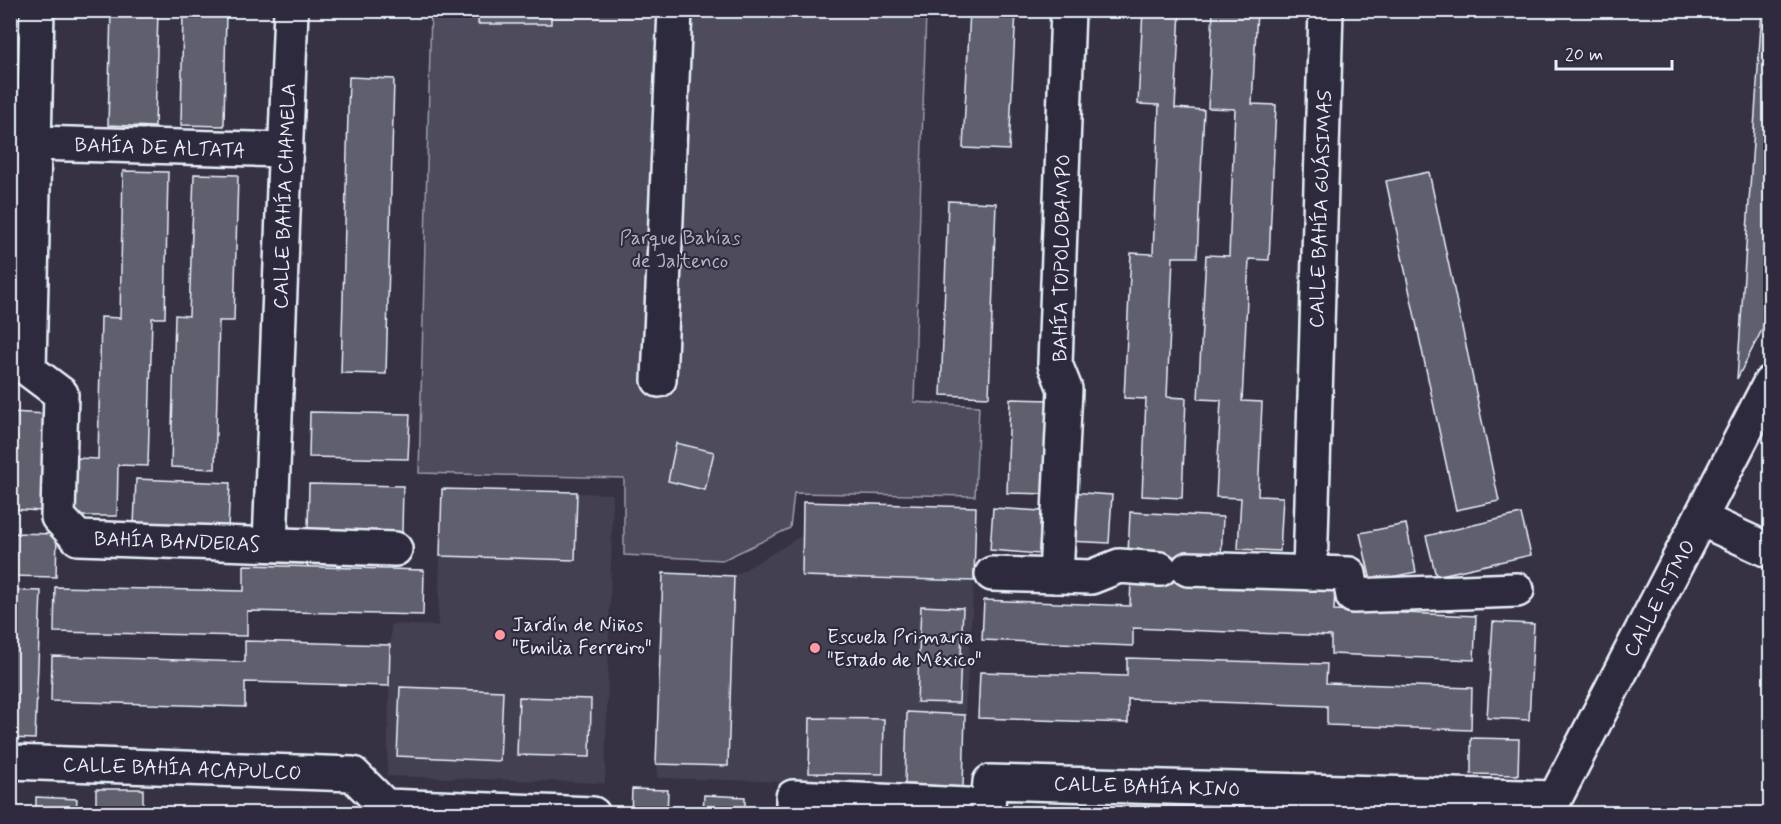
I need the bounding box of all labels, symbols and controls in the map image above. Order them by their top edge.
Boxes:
scale bar [1556,33,1672,71]
text: 20 m [1565,43,1603,67]
street label: CALLE BAHÍA CHAMELA [268,83,303,310]
street label: CALLE BAHÍA GUÁSIMAS [1304,90,1339,329]
street label: BAHÍA DE ALTATA [74,132,246,165]
street label: BAHÍA TOPOLOBAMPO [1047,154,1078,362]
park label: Parque Bahías de Jaltenco [619,225,741,275]
street label: BAHÍA BANDERAS [94,526,260,559]
street label: CALLE ISTMO [1618,535,1703,662]
place label: Jardín de Niños "Emilia Ferreiro" [512,612,652,662]
place label: Escuela Primaria "Estado de México" [827,624,982,674]
marker: Jardín de Niños "Emilia Ferreiro" [493,628,507,642]
marker: Escuela Primaria "Estado de México" [808,641,822,655]
street label: CALLE BAHÍA ACAPULCO [62,752,302,787]
street label: CALLE BAHÍA KINO [1053,771,1241,804]

